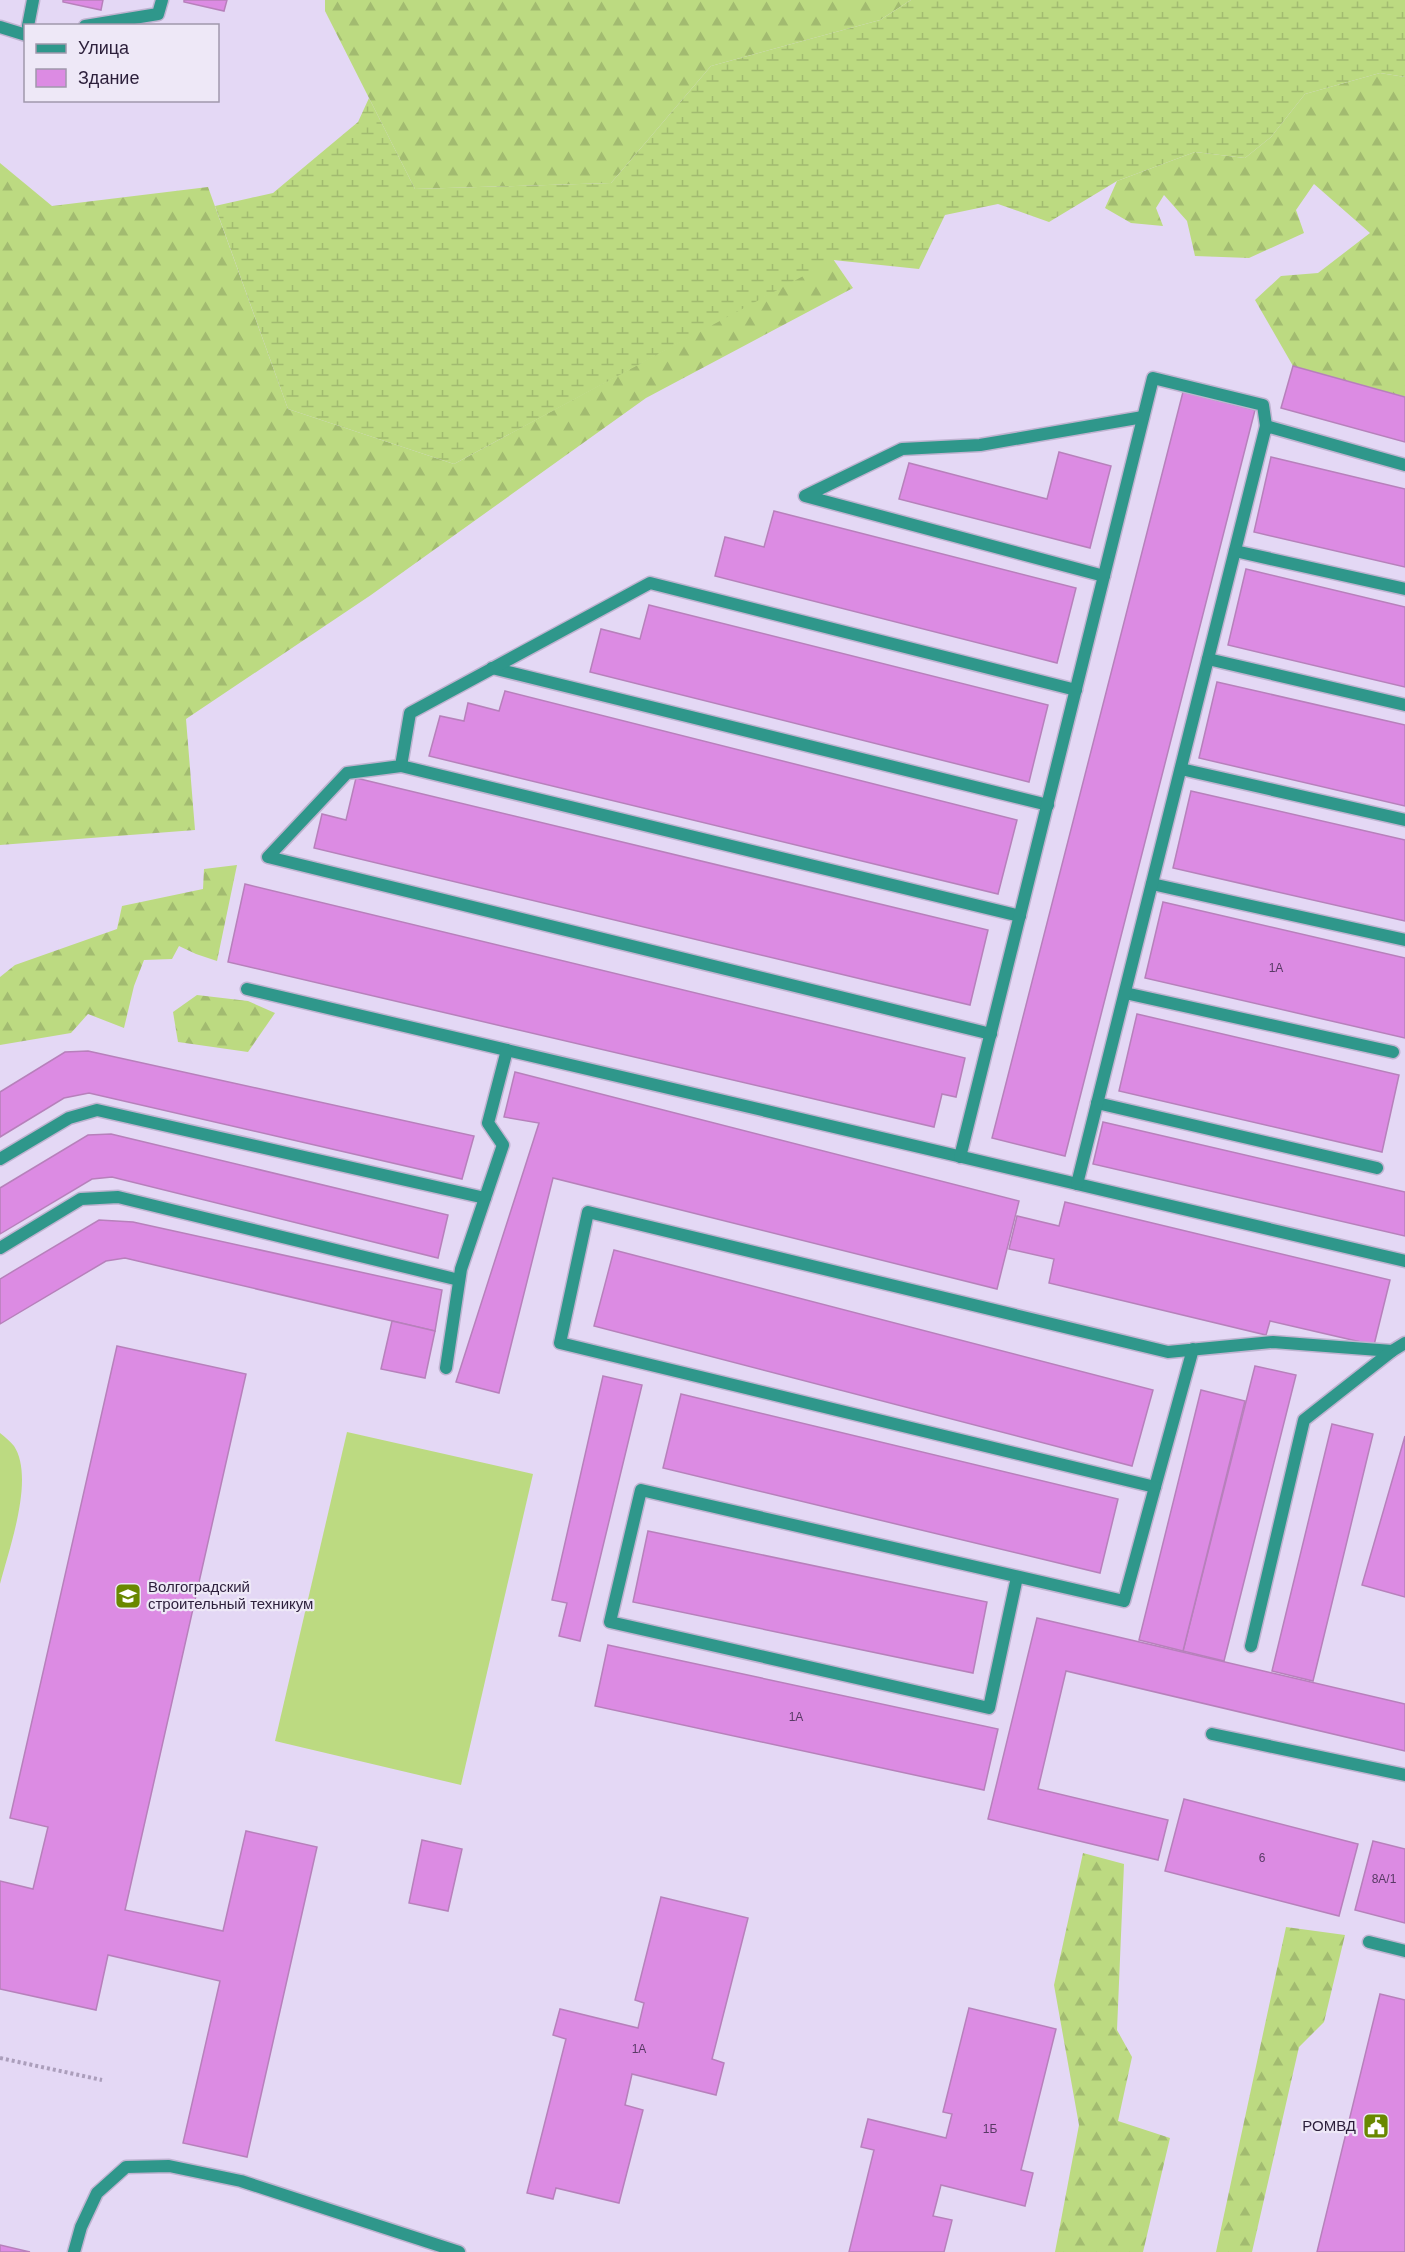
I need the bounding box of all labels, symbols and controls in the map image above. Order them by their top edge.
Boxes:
legend [24,24,219,102]
text: Улица [78,38,130,58]
text: Здание [78,68,139,88]
house number: 1А [1269,961,1283,975]
place label: Волгоградский строительный техникум [148,1578,313,1612]
school or university icon: Волгоградский строительный техникум [113,1581,143,1611]
house number: 1А [789,1710,803,1724]
house number: 6 [1259,1851,1266,1865]
house number: 8А/1 [1372,1872,1397,1886]
house number: 1А [632,2042,646,2056]
public building icon: РОМВД [1361,2111,1391,2141]
place label: РОМВД [1302,2117,1356,2134]
house number: 1Б [983,2122,997,2136]

